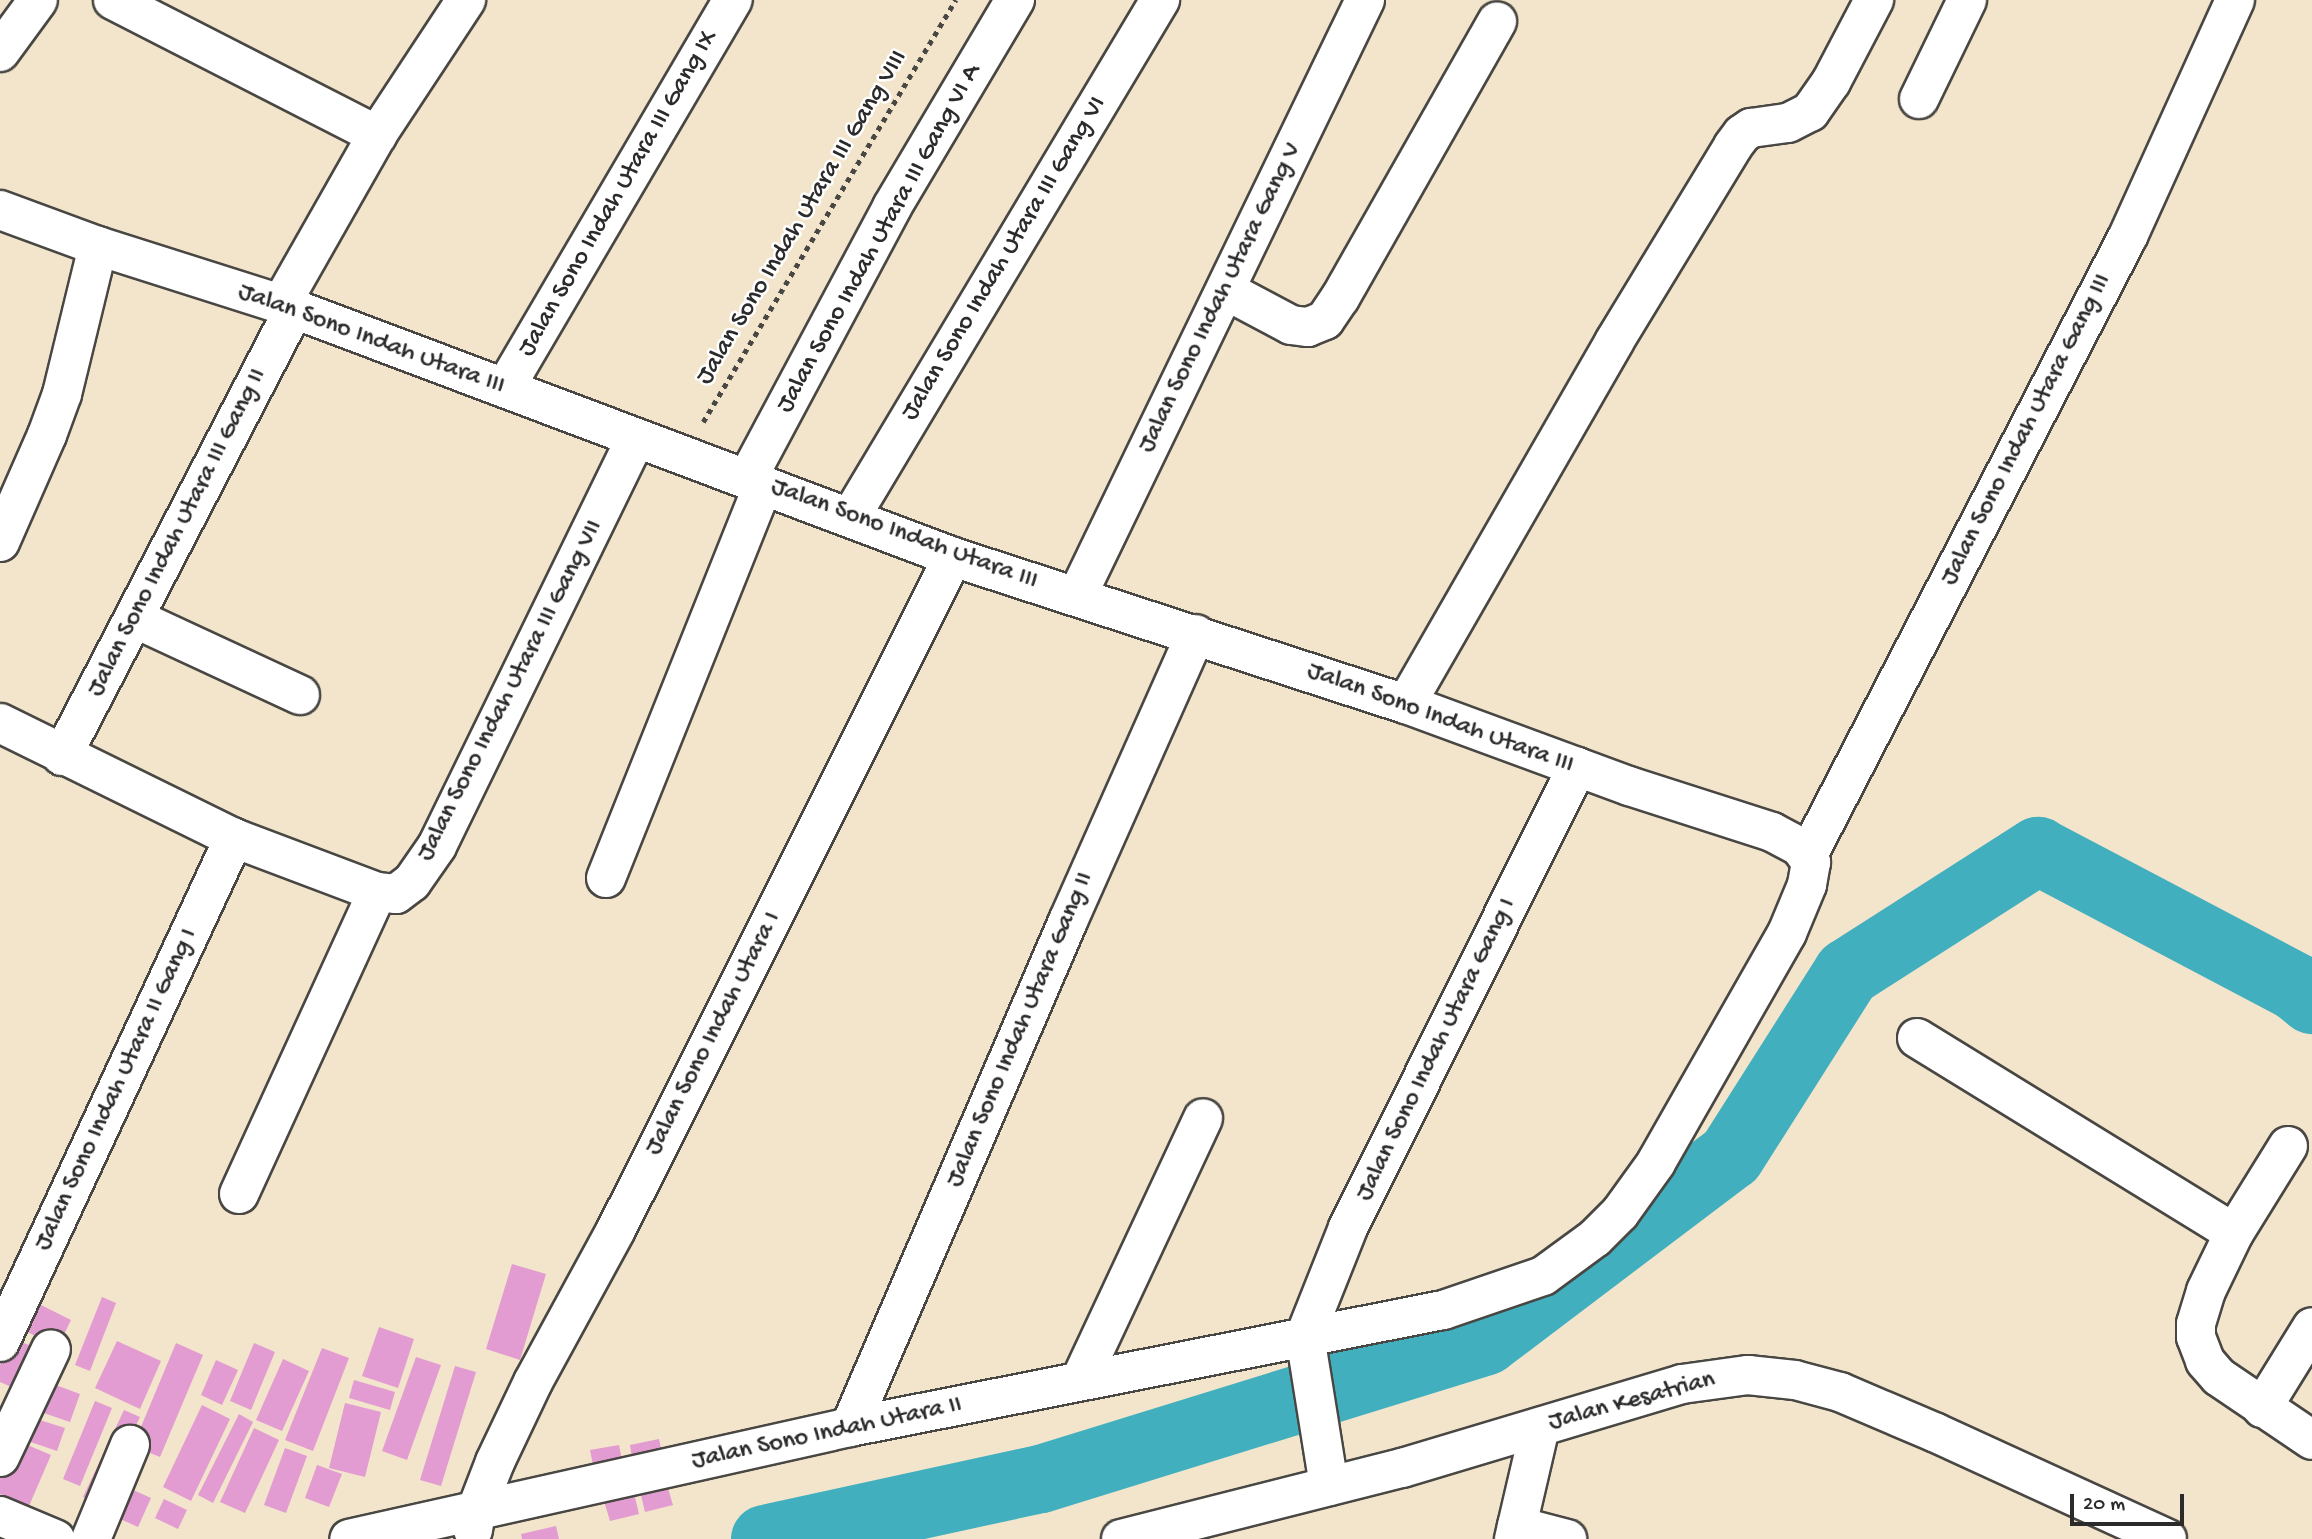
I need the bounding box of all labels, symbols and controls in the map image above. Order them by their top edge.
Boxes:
street label: Jalan Sono Indah Utara III Gang IX [513,25,725,363]
street label: Jalan Sono Indah Utara III Gang VIII [691,45,915,391]
street label: Jalan Sono Indah Utara III Gang VI A [771,59,989,419]
street label: Jalan Sono Indah Utara III Gang VI [896,91,1114,427]
street label: Jalan Sono Indah Utara Gang V [1132,138,1310,458]
street label: Jalan Sono Indah Utara Gang III [1935,269,2119,591]
street label: Jalan Sono Indah Utara III [233,277,509,403]
street label: Jalan Sono Indah Utara III Gang II [81,364,275,702]
street label: Jalan Sono Indah Utara III [766,472,1042,598]
street label: Jalan Sono Indah Utara III Gang VII [411,515,611,867]
street label: Jalan Sono Indah Utara III [1302,656,1578,782]
street label: Jalan Sono Indah Utara Gang II [940,868,1102,1192]
street label: Jalan Sono Indah Utara Gang I [1350,893,1524,1207]
street label: Jalan Sono Indah Utara I [639,907,789,1161]
street label: Jalan Sono Indah Utara II Gang I [29,924,205,1256]
street label: Jalan Kesatrian [1545,1365,1719,1439]
street label: Jalan Sono Indah Utara II [689,1390,965,1478]
scale bar [2074,1480,2188,1524]
text: 20 m [2083,1493,2125,1518]

